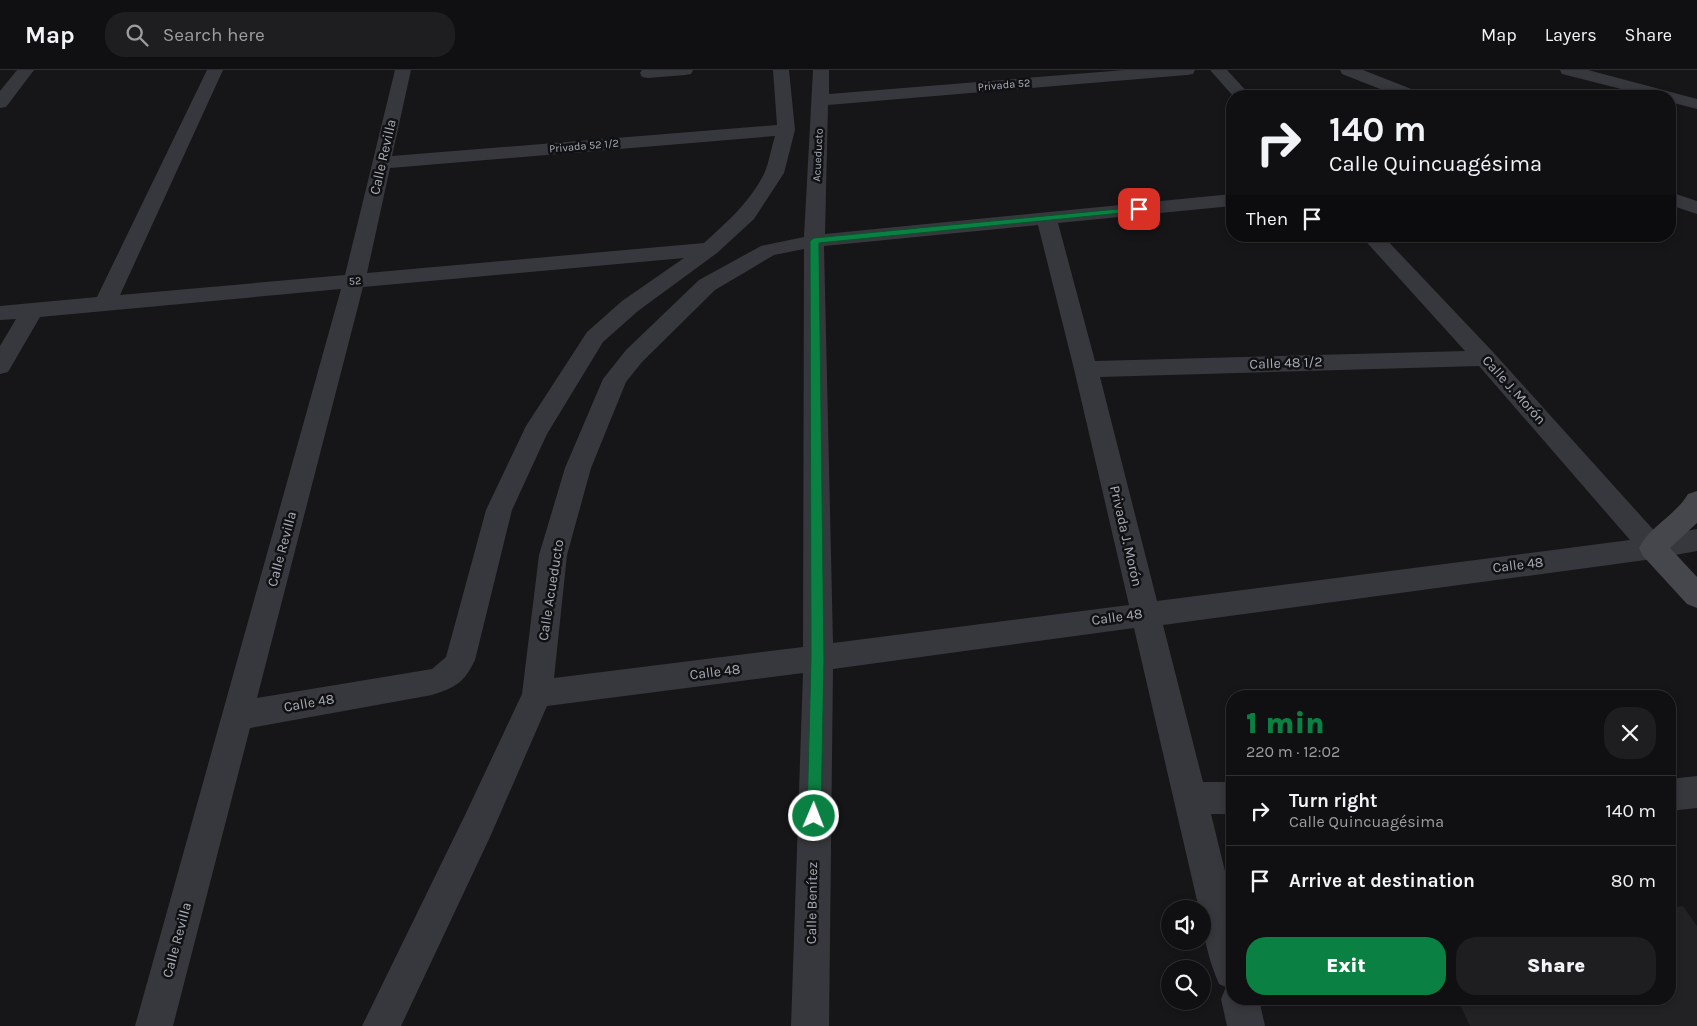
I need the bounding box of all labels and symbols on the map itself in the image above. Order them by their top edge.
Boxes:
street label: Privada 52 [977,76,1031,94]
street label: Calle Revilla [366,117,400,197]
street label: Acueducto [810,128,826,182]
street label: Privada 52 1/2 [549,136,619,156]
pin [1118,188,1160,230]
street label: 52 [348,274,362,288]
street label: Calle J. Morón [1479,352,1549,428]
street label: Calle 48 1/2 [1249,353,1323,373]
street label: Privada J. Morón [1106,484,1146,588]
street label: Calle Revilla [264,510,300,588]
street label: Calle Acueducto [535,538,567,642]
street label: Calle 48 [1492,553,1544,577]
street label: Calle 48 [1091,605,1143,629]
street label: Calle 48 [689,660,741,684]
street label: Calle 48 [282,690,336,716]
position arrow [787,789,839,841]
street label: Calle Benítez [803,862,821,944]
street label: Calle Revilla [159,901,195,979]

